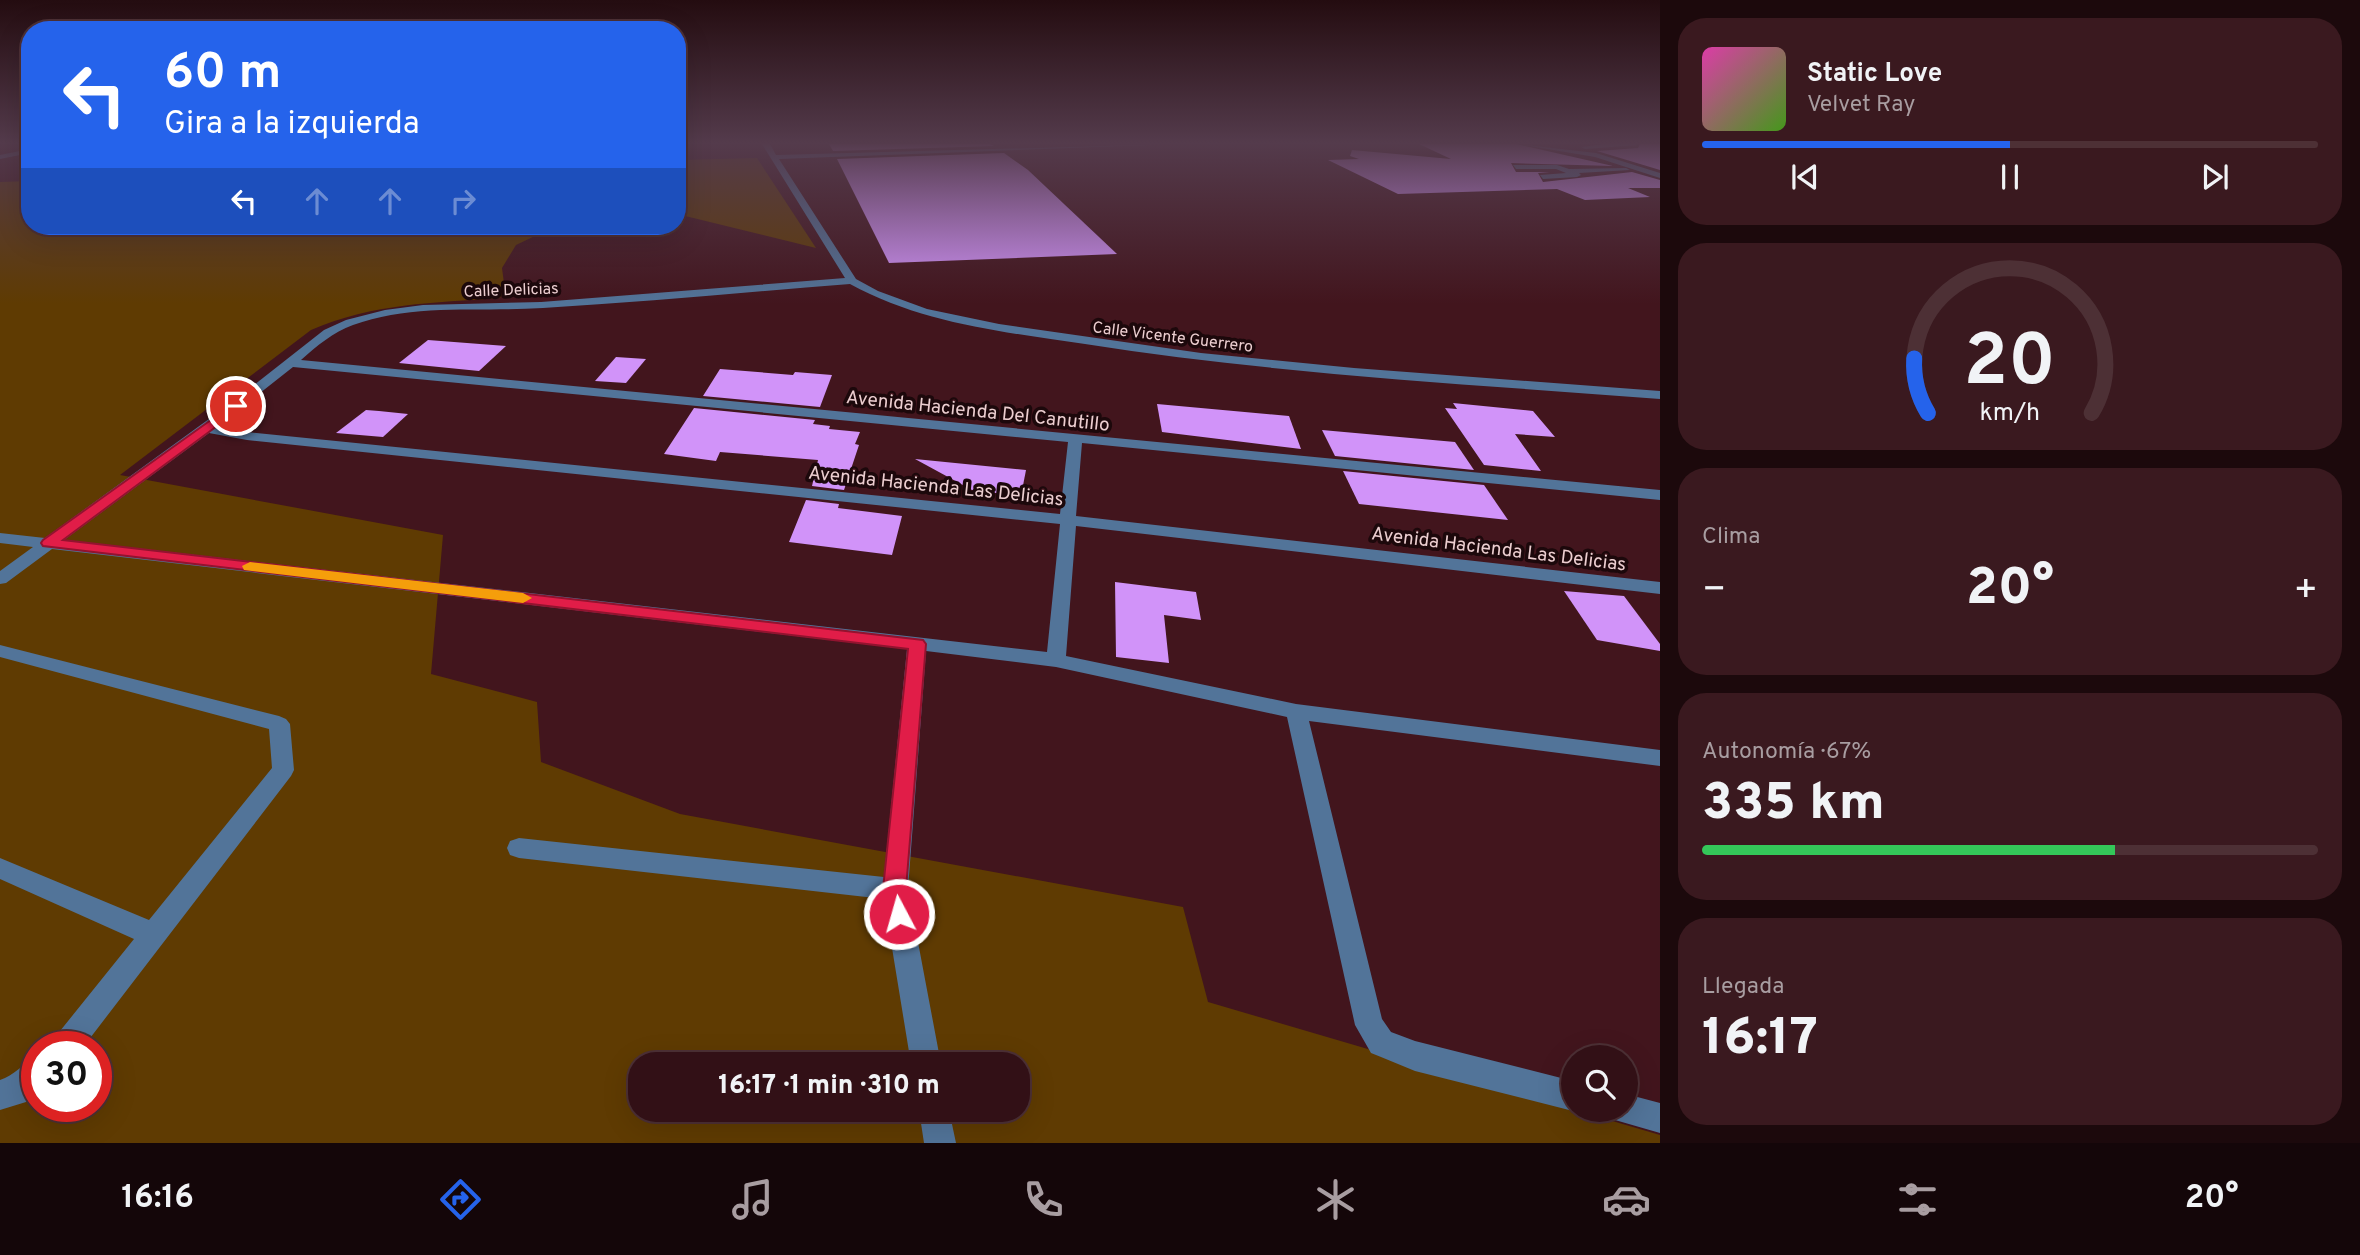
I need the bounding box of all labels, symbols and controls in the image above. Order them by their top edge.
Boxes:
text: 60 m [164,44,282,106]
icon: left [49,49,140,140]
text: Static Love [1807,58,1942,91]
text: Velvet Ray [1807,91,1915,120]
text: Gira a la izquierda [164,105,420,145]
icon: previous [1786,158,1824,196]
icon: pause [1991,158,2029,196]
icon: next [2196,158,2234,196]
icon: left [225,182,263,220]
icon: ahead [298,182,336,220]
icon: ahead [371,182,409,220]
icon: right [444,182,482,220]
street label: Calle Delicias [463,279,559,303]
street label: Calle Vicente Guerrero [1091,318,1254,358]
text: 20 [1964,319,2056,411]
pin [206,376,266,436]
street label: Avenida Hacienda Del Canutillo [845,386,1111,438]
icon: arrive [217,387,255,425]
text: km/h [1980,397,2040,429]
street label: Avenida Hacienda Las Delicias [807,462,1065,512]
street label: Avenida Hacienda Las Delicias [1370,522,1628,578]
text: Clima [1702,523,1760,552]
text: 20° [1966,557,2054,623]
text: − [1702,567,1727,616]
text: + [2293,567,2318,616]
text: Autonomía · 67% [1702,738,1871,767]
text: 335 km [1702,772,1885,838]
position arrow [862,877,936,951]
text: Llegada [1702,973,1784,1002]
text: 16:17 [1702,1007,1818,1073]
speed limit sign: 30 [21,1031,112,1122]
map controls [1561,1045,1638,1122]
button: search [1561,1045,1638,1122]
text: 16:17 · 1 min · 310 m [718,1070,940,1103]
icon: directions [436,1175,485,1224]
icon: music [728,1175,777,1224]
icon: phone [1019,1175,1068,1224]
icon: climate [1311,1175,1360,1224]
icon: car [1602,1175,1651,1224]
icon: filters [1893,1175,1942,1224]
text: 16:16 [121,1179,194,1219]
text: 20° [2185,1179,2239,1219]

